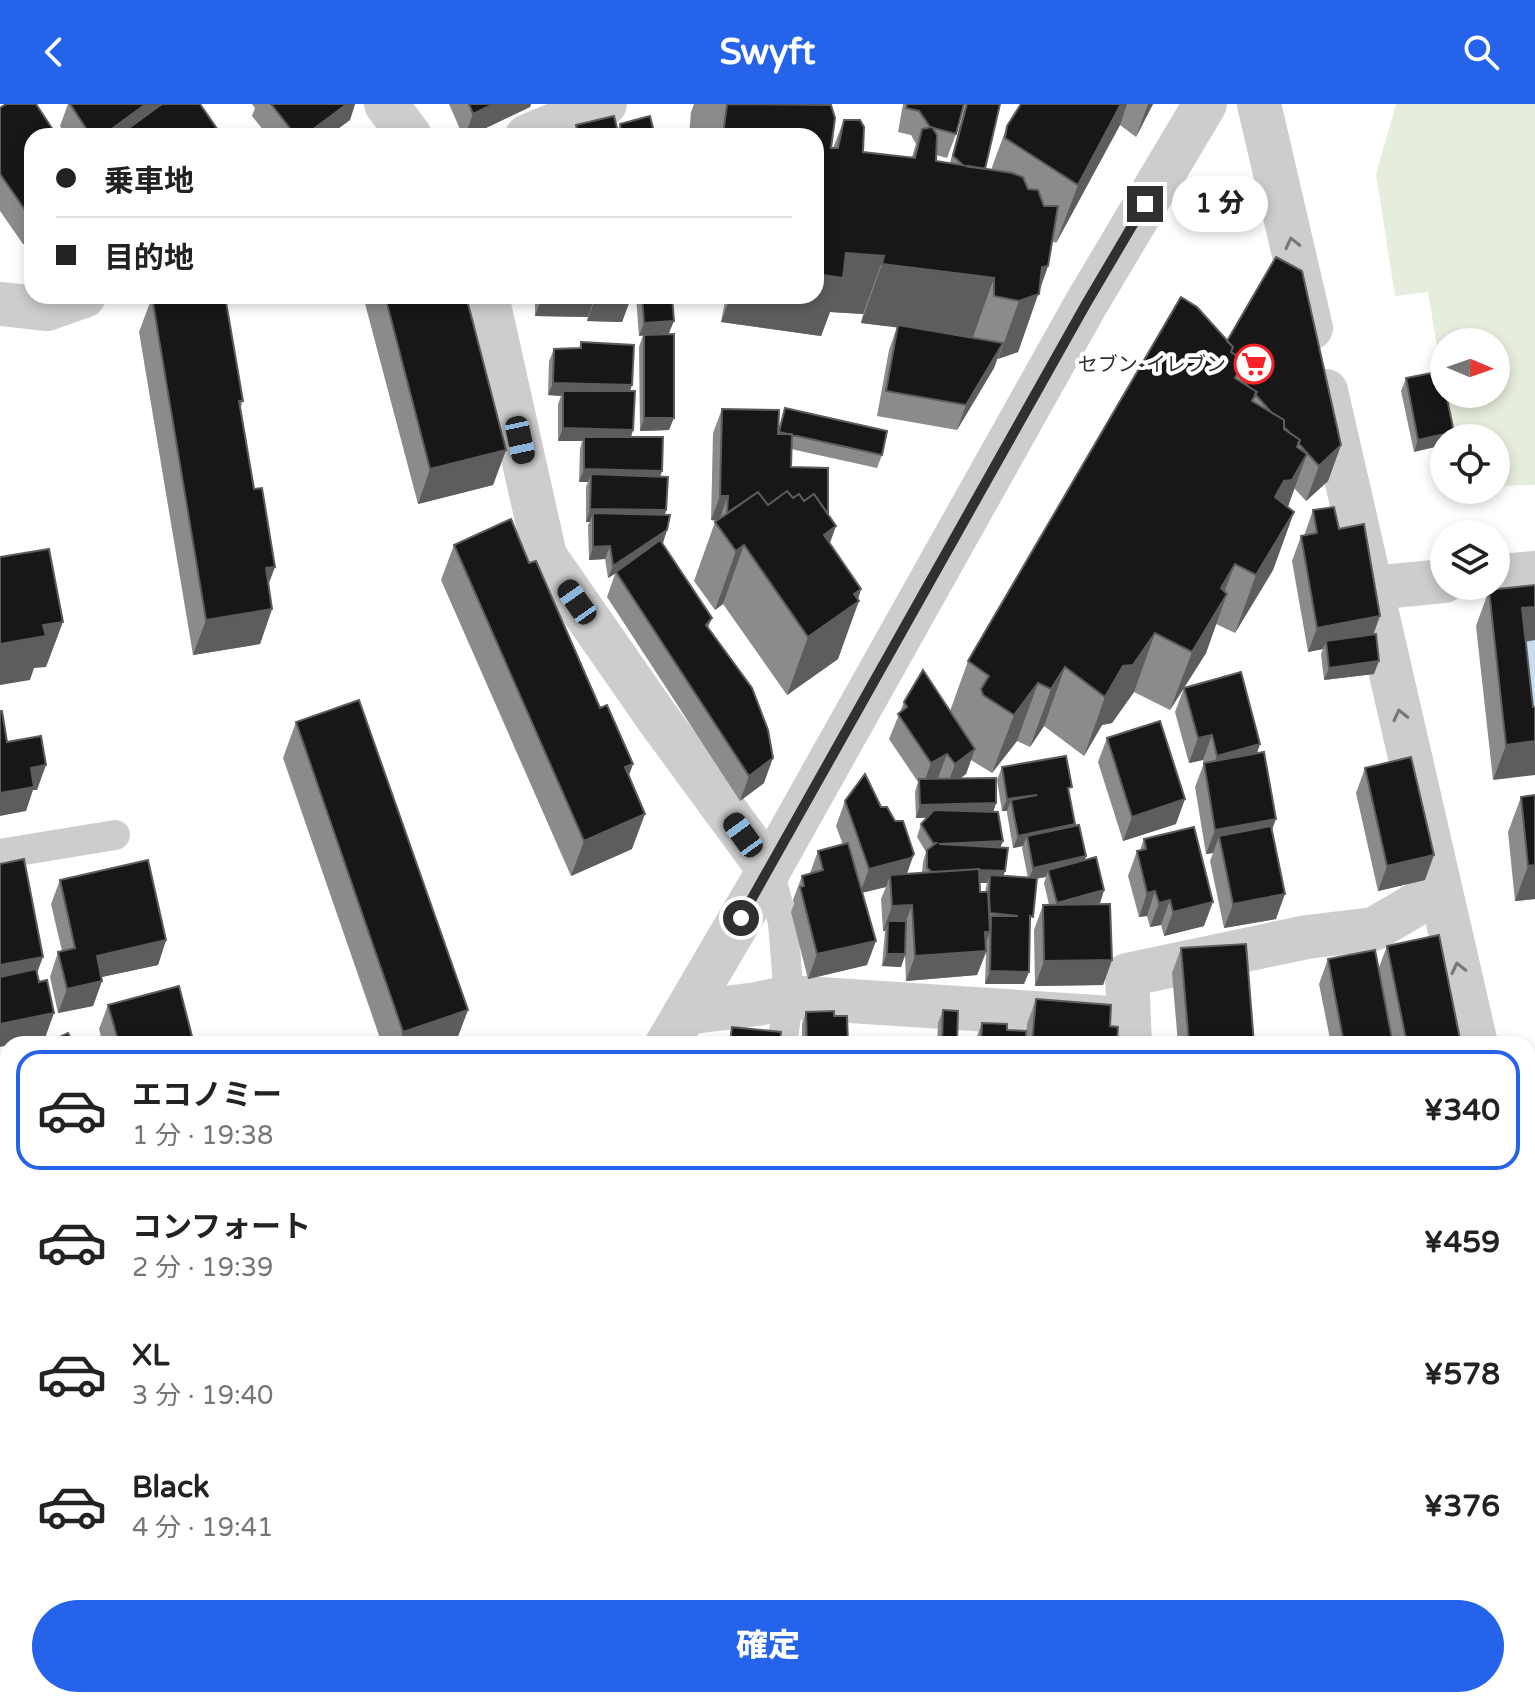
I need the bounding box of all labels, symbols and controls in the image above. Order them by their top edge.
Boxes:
icon: back [32,30,76,74]
icon: search [1459,30,1503,74]
text: Swyft [719,31,816,74]
text: 乗車地 [104,163,194,200]
callout: 1 分 [1173,176,1269,232]
route end [1127,186,1163,222]
text: 1 分 [1195,188,1245,219]
one-way arrow [1284,237,1301,250]
text: 目的地 [104,240,194,277]
north arrow [1430,328,1510,408]
map controls [1430,328,1510,600]
supermarket icon: セブン-イレブン [1233,343,1275,385]
place label: セブン-イレブン [1078,353,1226,377]
car [503,414,537,466]
button: locate [1430,424,1510,504]
button: layers [1430,520,1510,600]
car [553,575,601,629]
one-way arrow [1392,708,1409,722]
car [719,809,767,861]
route start [723,900,759,936]
one-way arrow [1450,962,1467,975]
icon: car [36,1074,108,1146]
text: エコノミー [132,1077,282,1114]
text: ¥340 [1424,1092,1500,1129]
text: 1 分 · 19:38 [132,1120,273,1151]
icon: car [36,1206,108,1278]
text: コンフォート [132,1209,311,1246]
text: ¥459 [1424,1224,1500,1261]
text: 2 分 · 19:39 [132,1252,273,1283]
text: XL [132,1337,169,1374]
icon: car [36,1338,108,1410]
text: ¥578 [1424,1356,1500,1393]
text: 3 分 · 19:40 [132,1380,273,1411]
text: Black [132,1469,209,1506]
icon: car [36,1470,108,1542]
text: ¥376 [1424,1488,1500,1525]
text: 4 分 · 19:41 [132,1512,273,1543]
button: 確定 [32,1600,1504,1692]

